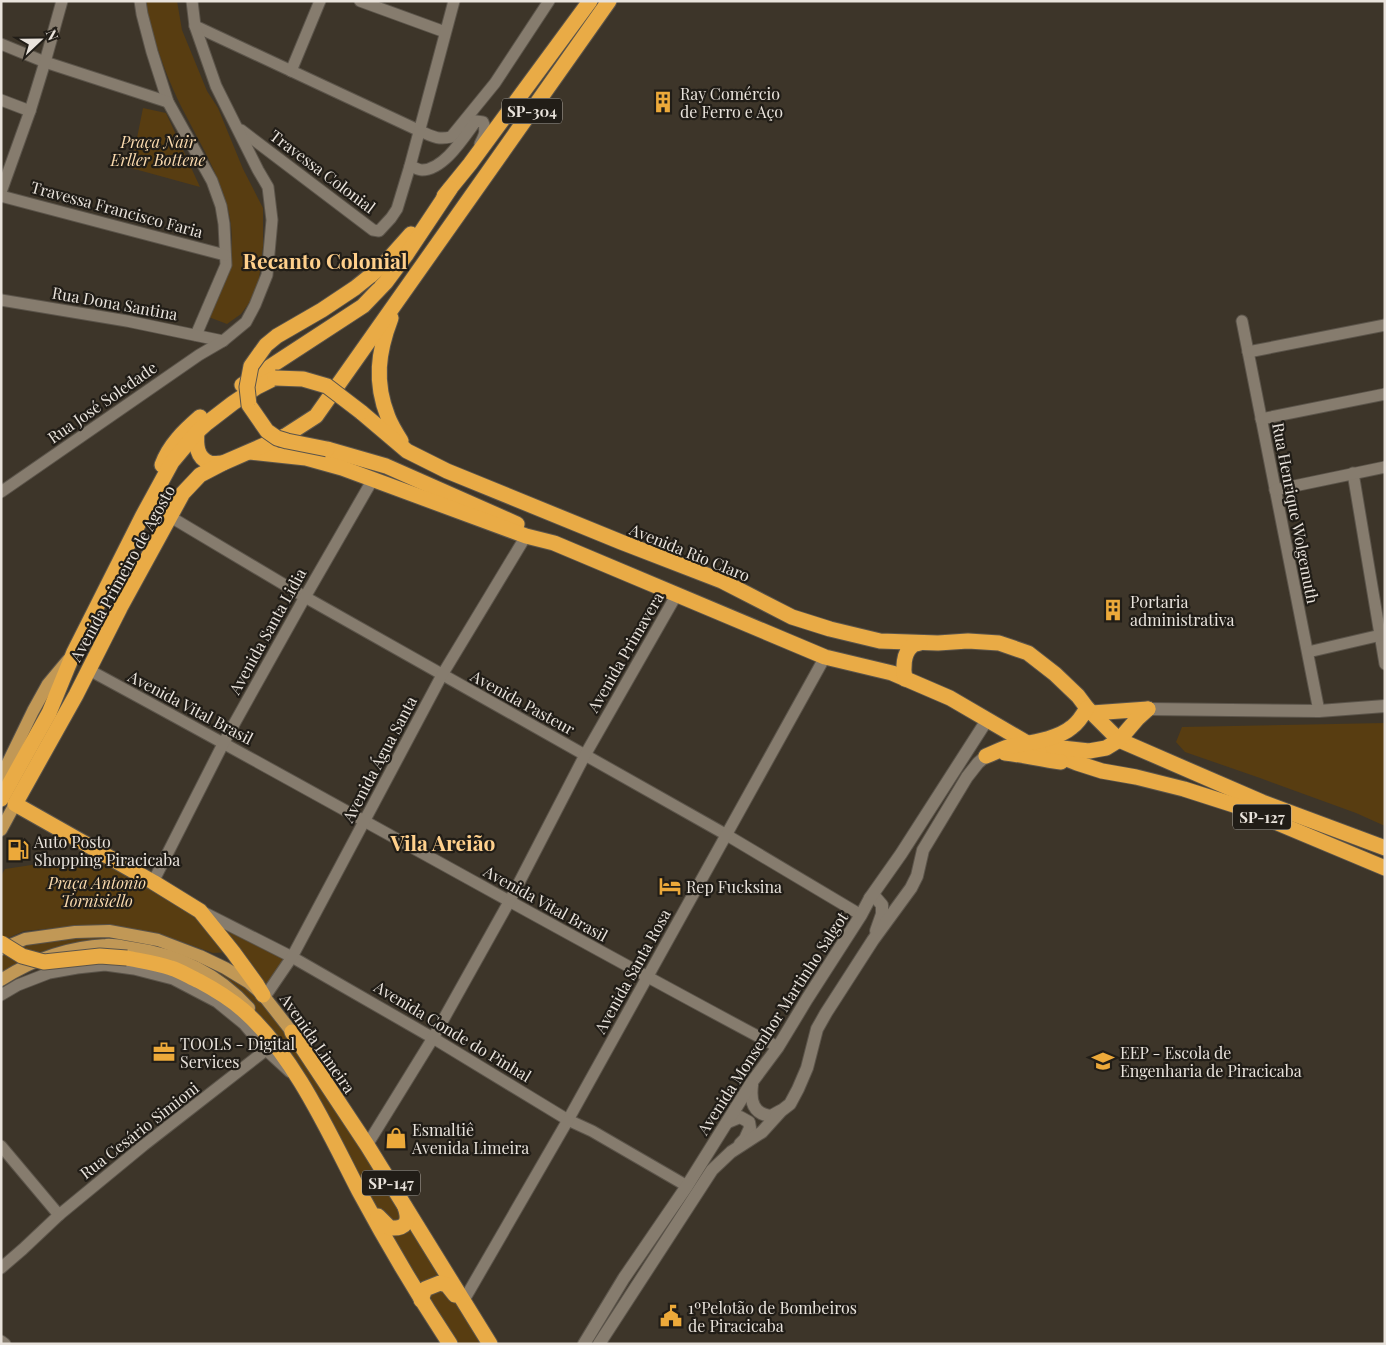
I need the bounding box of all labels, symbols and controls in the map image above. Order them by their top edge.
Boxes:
north arrow [15,15,65,65]
text: N [42,27,63,43]
place label: Ray Comércio de Ferro e Aço [680,83,783,122]
building icon: Ray Comércio de Ferro e Aço [650,89,676,115]
road number: SP-304 [502,98,562,124]
street label: Travessa Colonial [266,125,380,218]
park label: Praça Nair Erller Bottene [110,131,206,170]
street label: Travessa Francisco Faria [29,176,205,242]
district label: Recanto Colonial [243,246,408,274]
street label: Rua Dona Santina [51,282,179,324]
street label: Rua José Soledade [43,356,161,448]
street label: Rua Henrique Wolgemuth [1268,421,1324,606]
street label: Avenida Primeiro de Agosto [64,481,179,666]
street label: Avenida Rio Claro [626,518,754,586]
street label: Avenida Santa Lidia [223,564,310,699]
street label: Avenida Primavera [582,588,668,717]
place label: Portaria administrativa [1130,591,1234,630]
building icon: Portaria administrativa [1100,597,1126,623]
street label: Avenida Pasteur [466,664,579,739]
street label: Avenida Vital Brasil [124,665,257,749]
street label: Avenida Água Santa [336,692,421,827]
road number: SP-127 [1233,804,1291,830]
district label: Vila Areião [390,828,496,856]
place label: Auto Posto Shopping Piracicaba [33,831,180,870]
fuel station icon: Auto Posto Shopping Piracicaba [5,837,31,863]
street label: Avenida Vital Brasil [479,860,612,946]
park label: Praça Antonio Tornisiello [47,872,146,911]
hotel icon: Rep Fucksina [657,873,683,899]
place label: Rep Fucksina [686,876,782,897]
street label: Avenida Santa Rosa [589,905,675,1038]
street label: Avenida Monsenhor Martinho Salgot [691,907,852,1139]
street label: Avenida Conde do Pinhal [370,975,536,1086]
street label: Avenida Limeira [275,988,360,1097]
place label: TOOLS - Digital Services [180,1033,296,1072]
office icon: TOOLS - Digital Services [151,1039,177,1065]
place label: EEP - Escola de Engenharia de Piracicaba [1120,1042,1302,1081]
school or university icon: EEP - Escola de Engenharia de Piracicaba [1090,1048,1116,1074]
street label: Rua Cesário Simioni [75,1077,203,1183]
place label: Esmaltiê Avenida Limeira [411,1119,529,1158]
shop icon: Esmaltiê Avenida Limeira [383,1125,409,1151]
road number: SP-147 [362,1170,420,1196]
place label: 1ºPelotão de Bombeiros de Piracicaba [688,1297,857,1336]
public building icon: 1ºPelotão de Bombeiros de Piracicaba [658,1303,684,1329]

